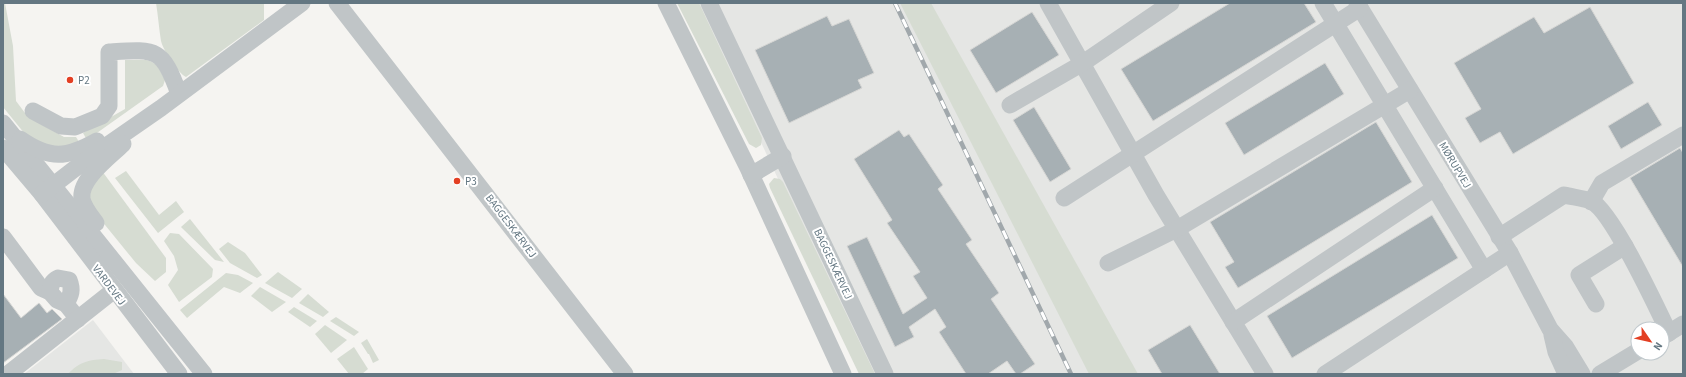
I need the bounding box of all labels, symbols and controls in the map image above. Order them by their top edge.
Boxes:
place label: P2 [78,73,90,88]
marker: P2 [65,75,75,85]
street label: MØRUPVEJ [1435,139,1475,191]
place label: P3 [465,174,477,189]
marker: P3 [452,176,462,186]
street label: BAGGESKÆRVEJ [482,191,540,261]
street label: BAGGESKÆRVEJ [810,226,856,302]
street label: VARDEVEJ [89,262,129,308]
north arrow [1630,321,1670,361]
text: N [1650,339,1666,354]

